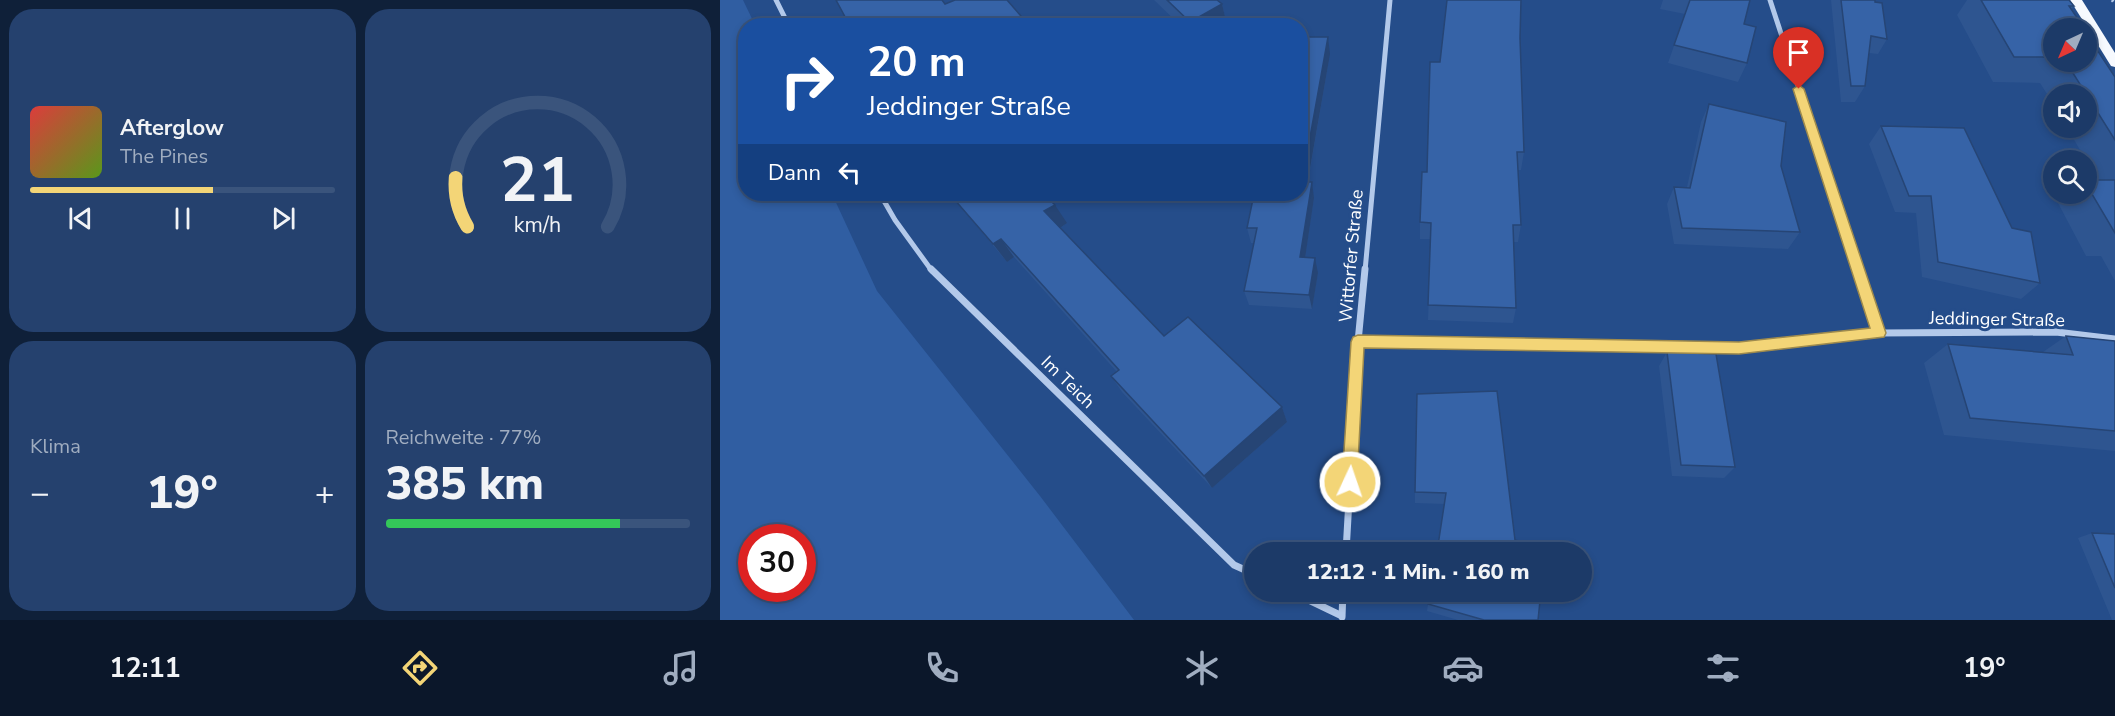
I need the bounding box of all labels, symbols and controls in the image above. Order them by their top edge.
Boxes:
north arrow [2043,18,2097,72]
map controls [2043,18,2097,204]
pin [1773,27,1824,89]
text: 20 m [867,34,966,91]
icon: arrive [1782,36,1815,69]
icon: right [768,42,846,120]
button: sound [2043,84,2097,138]
text: Jeddinger Straße [867,88,1071,125]
text: Afterglow [120,113,224,143]
text: 21 [500,139,575,224]
text: The Pines [120,143,208,170]
button: search [2043,150,2097,204]
icon: left [833,156,866,189]
text: Dann [768,158,821,188]
street label: Wittorfer Straße [1333,188,1369,324]
icon: previous [64,202,97,235]
icon: pause [166,202,199,235]
icon: next [267,202,300,235]
text: km/h [514,211,561,241]
street label: Jeddinger Straße [1928,306,2065,332]
street label: Im Teich [1036,350,1100,414]
text: Reichweite · 77% [386,424,541,451]
text: Klima [30,433,81,460]
position arrow [1318,450,1382,514]
text: 385 km [386,454,544,515]
text: 19° [147,463,218,524]
text: − [30,471,50,516]
text: + [315,471,335,516]
speed limit sign: 30 [738,524,816,602]
text: 12:12 · 1 Min. · 160 m [1307,557,1530,587]
icon: directions [399,647,441,689]
icon: music [660,647,702,689]
icon: phone [921,647,963,689]
icon: climate [1181,647,1223,689]
icon: car [1442,647,1484,689]
icon: filters [1702,647,1744,689]
text: 12:11 [109,650,181,687]
text: 19° [1963,650,2006,687]

